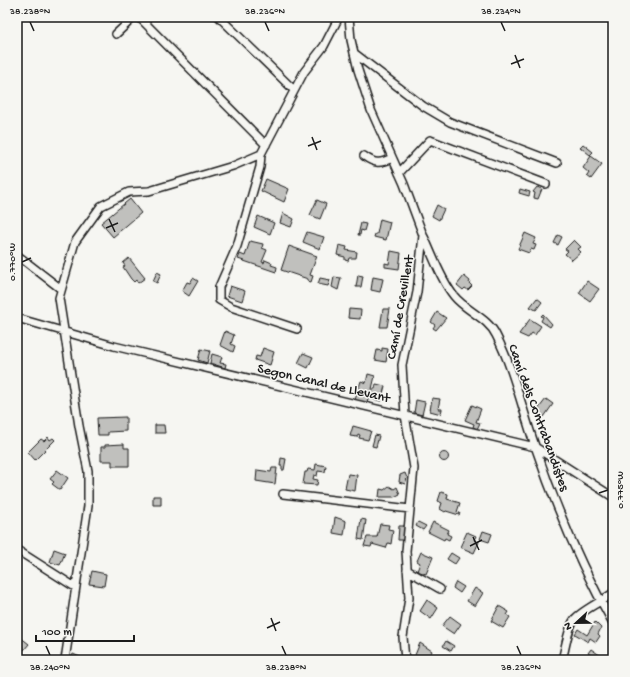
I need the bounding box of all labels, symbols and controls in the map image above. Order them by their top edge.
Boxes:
text: 38.238°N [9,6,51,18]
text: 38.236°N [244,6,285,18]
text: 38.234°N [480,6,521,18]
text: 0.770°W [7,243,19,281]
street label: Camí de Crevillent [384,253,419,361]
street label: Camí dels Contrabandistes [503,342,572,494]
street label: Segon Canal de Llevant [255,361,393,408]
text: 0.775°W [615,471,627,509]
north arrow [556,603,596,643]
scale bar [36,617,134,643]
text: N [562,620,575,632]
text: 100 m [41,626,72,640]
text: 38.240°N [29,662,71,674]
text: 38.238°N [265,662,307,674]
text: 38.236°N [500,662,541,674]

